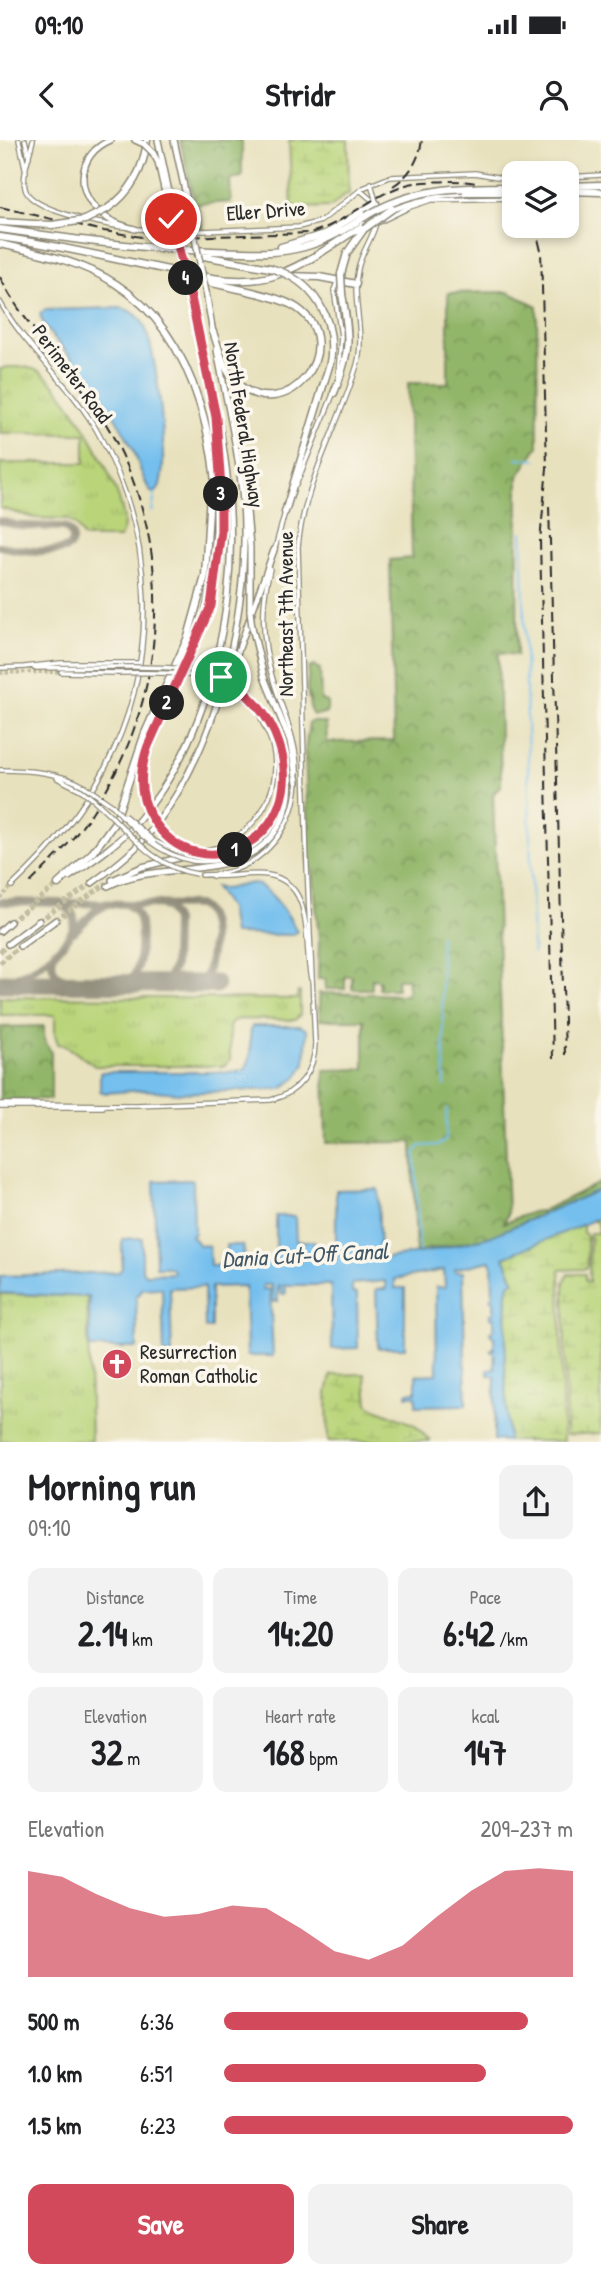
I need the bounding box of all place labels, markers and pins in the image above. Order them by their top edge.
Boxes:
pin [141,189,201,249]
pin: 4 [168,260,204,296]
pin: 3 [204,476,238,512]
pin [191,647,251,707]
pin: 2 [150,686,184,720]
pin: 1 [218,832,252,868]
place label: Resurrection Roman Catholic [140,1337,258,1390]
church icon: Resurrection Roman Catholic [100,1347,134,1381]

